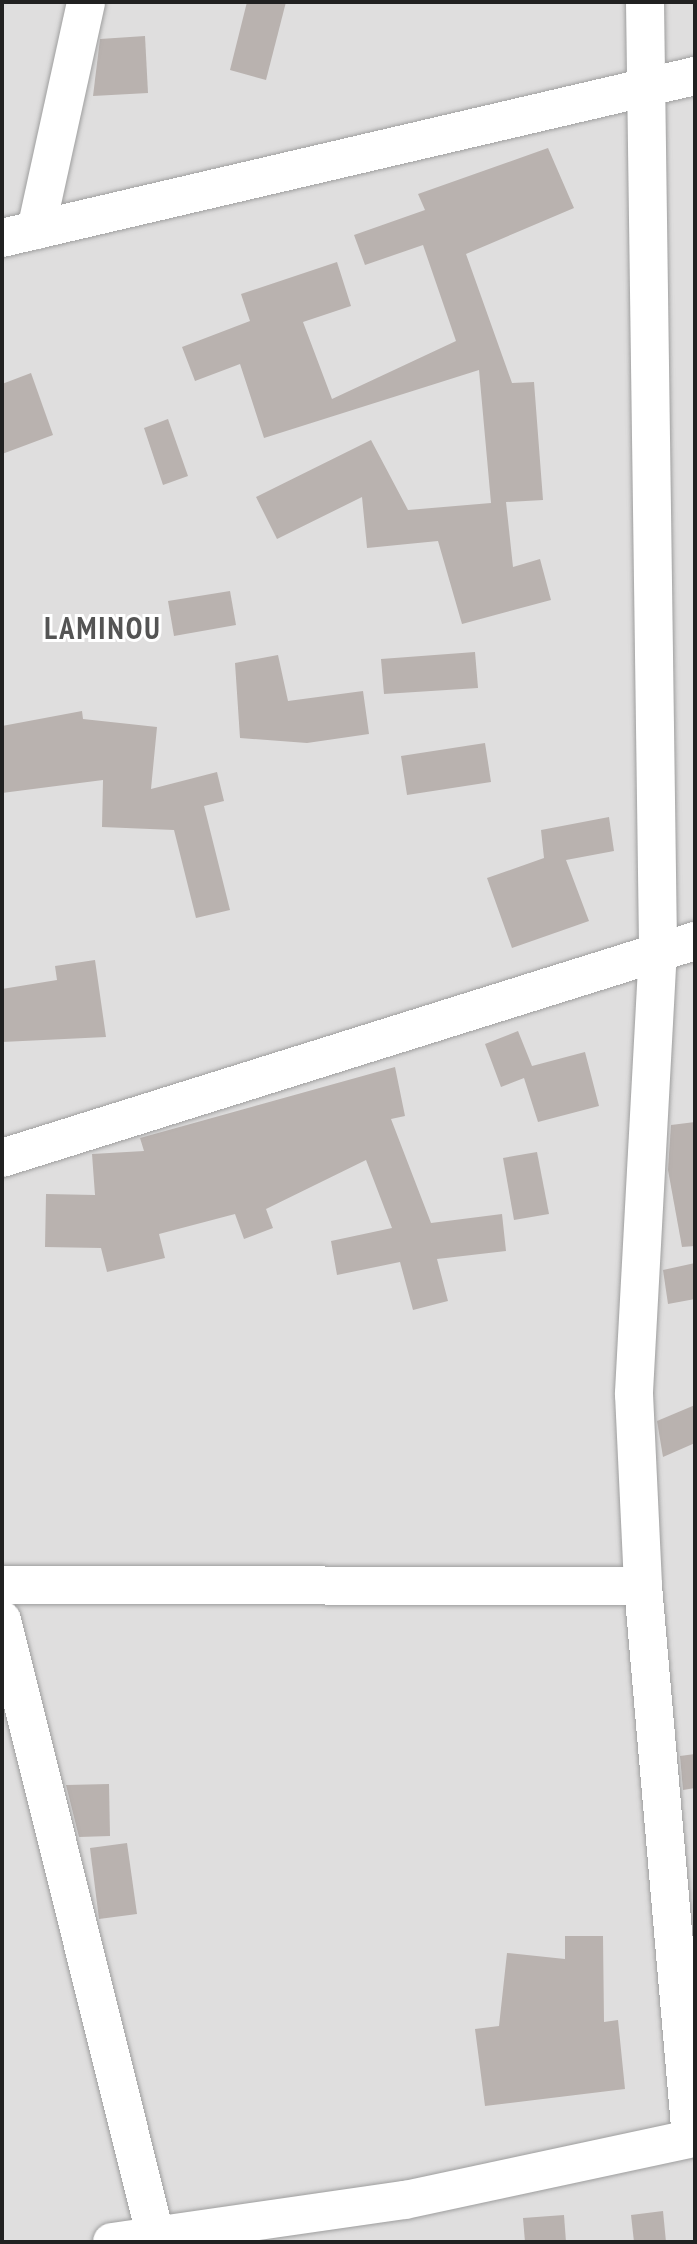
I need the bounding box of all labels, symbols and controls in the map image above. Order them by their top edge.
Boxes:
district label: LAMINOU [44,610,162,646]

